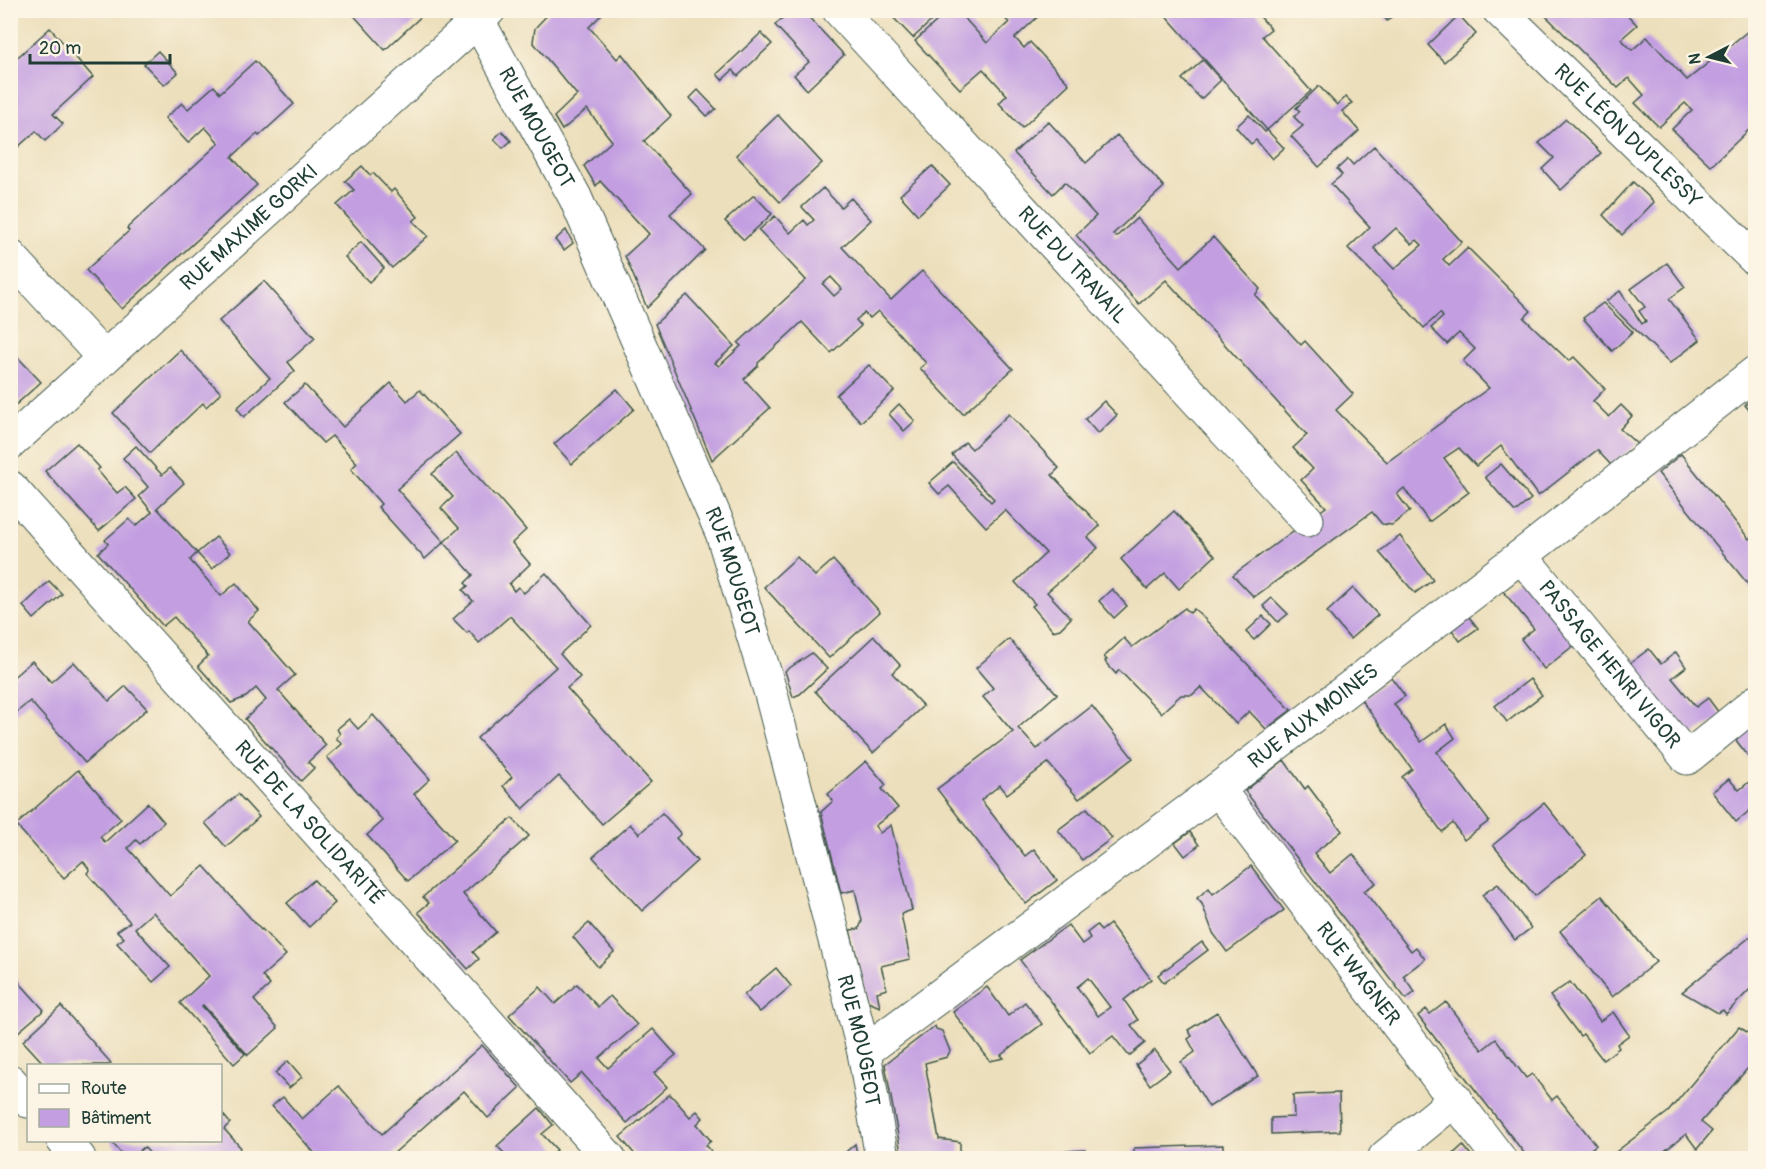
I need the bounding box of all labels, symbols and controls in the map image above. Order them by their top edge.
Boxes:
scale bar [30,27,170,65]
north arrow [1679,27,1739,87]
text: 20 m [39,37,81,60]
street label: RUE LÉON DUPLESSY [1548,58,1706,212]
street label: RUE MOUGEOT [493,62,581,193]
street label: RUE MAXIME GORKI [174,158,324,296]
street label: RUE DU TRAVAIL [1012,200,1134,329]
street label: RUE MOUGEOT [699,503,766,639]
street label: PASSAGE HENRI VIGOR [1533,574,1687,754]
street label: RUE AUX MOINES [1243,657,1384,775]
street label: RUE DE LA SOLIDARITÉ [229,735,390,911]
street label: RUE WAGNER [1311,916,1407,1031]
street label: RUE MOUGEOT [831,972,886,1108]
legend [27,1064,222,1142]
text: Route [81,1077,126,1100]
text: Bâtiment [81,1107,152,1130]

